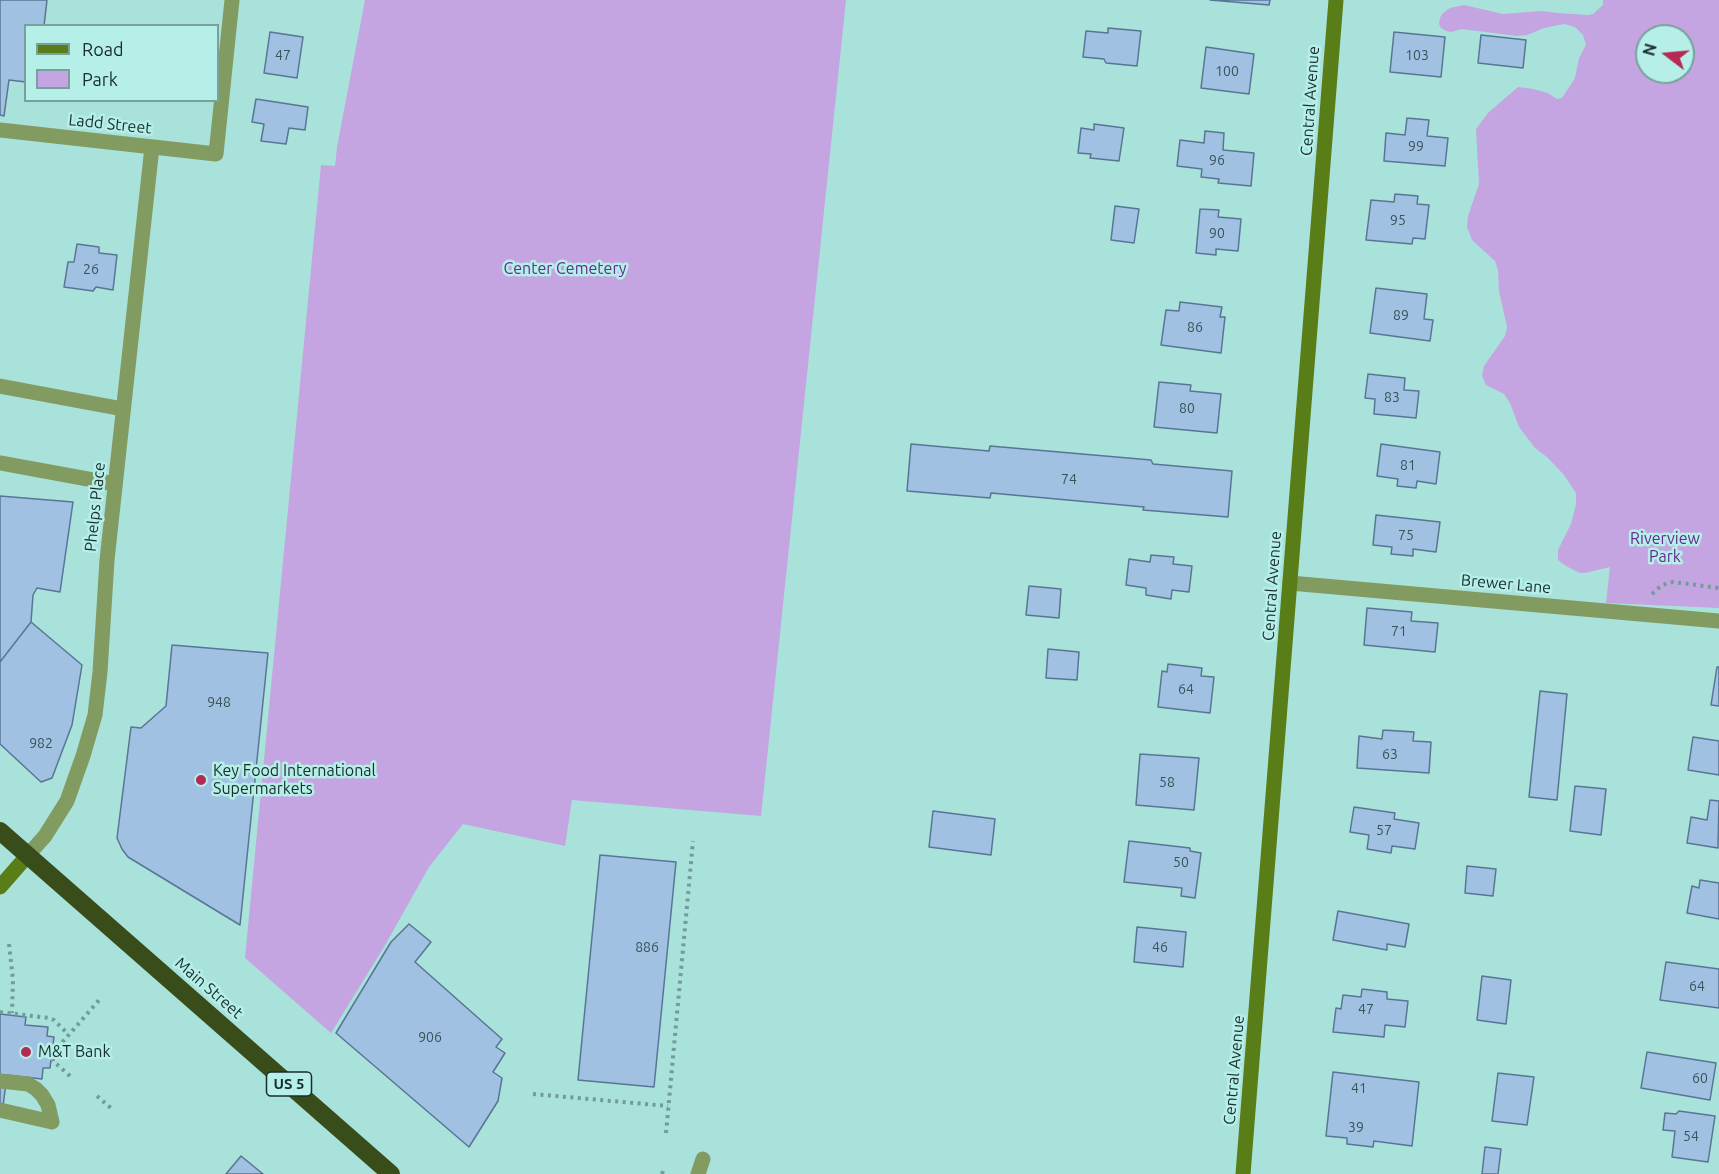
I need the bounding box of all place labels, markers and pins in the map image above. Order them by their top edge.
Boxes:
place label: Key Food International Supermarkets [213,761,376,799]
marker: Key Food International Supermarkets [194,773,208,787]
place label: M&T Bank [38,1042,111,1062]
marker: M&T Bank [19,1045,33,1059]

